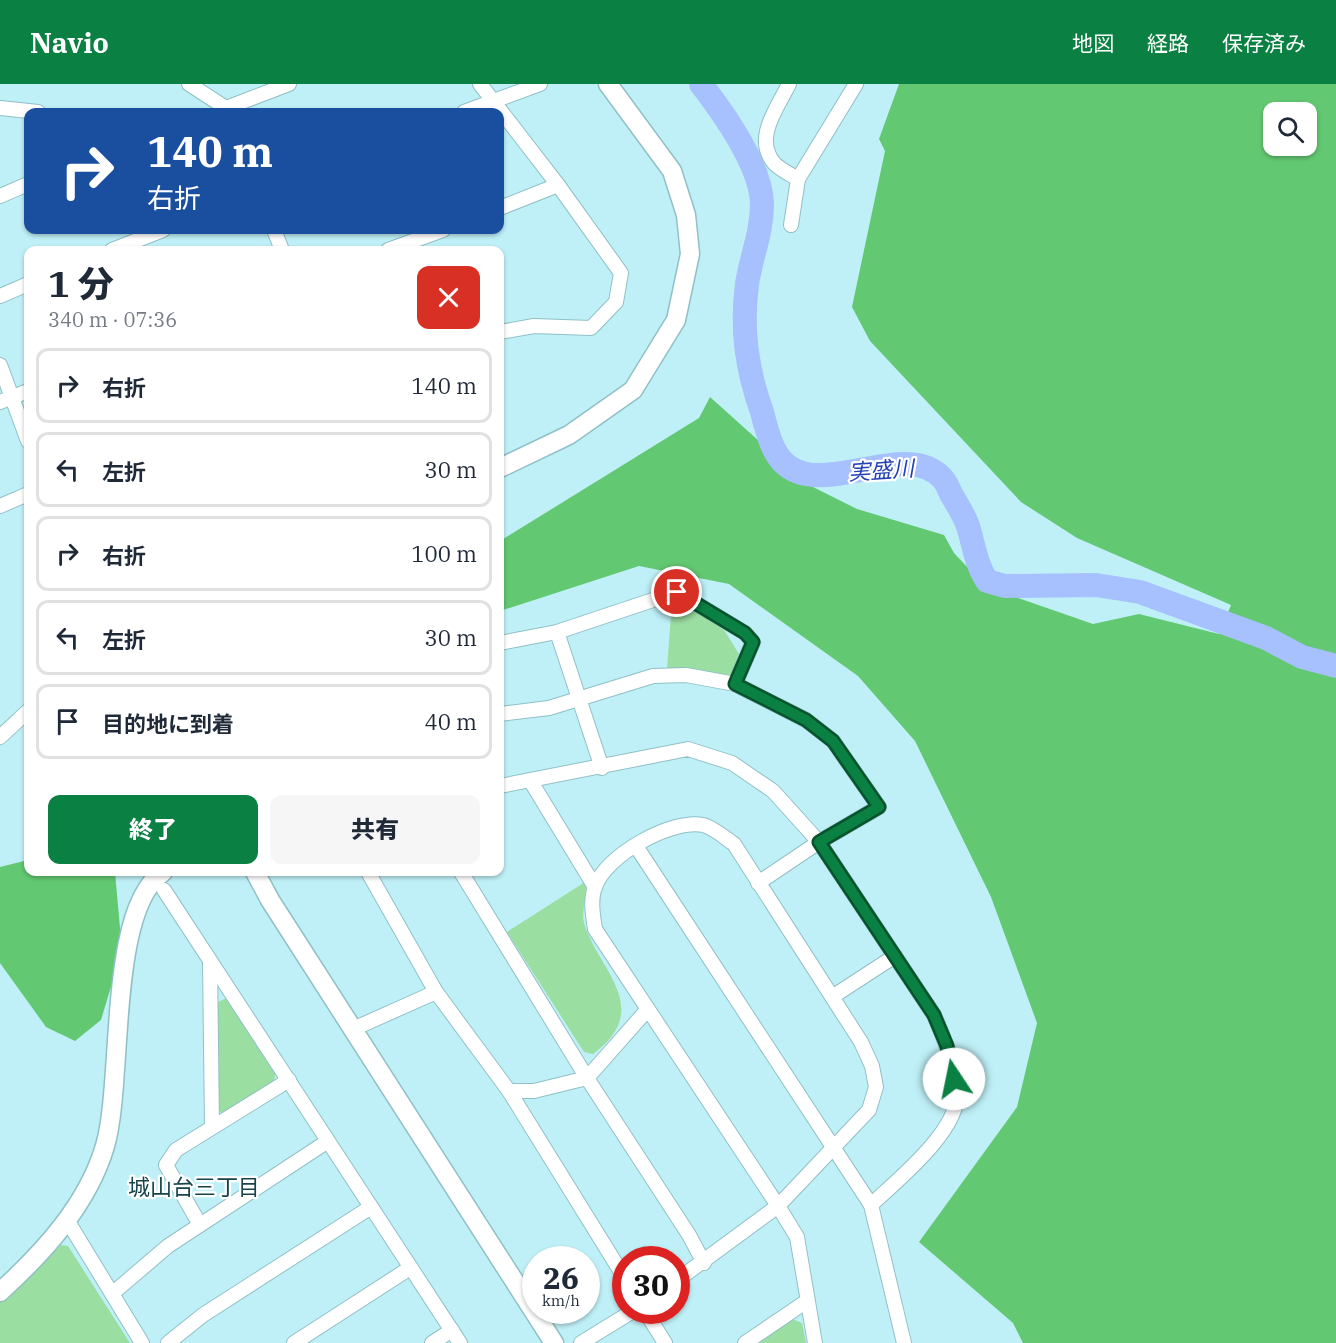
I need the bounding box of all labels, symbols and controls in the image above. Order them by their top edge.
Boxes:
text: Navio [30,24,109,61]
text: 地図 [1072,29,1114,57]
text: 経路 [1147,29,1189,57]
text: 保存済み [1222,29,1306,57]
map controls [1263,102,1317,156]
button: search [1263,102,1317,156]
text: 140 m [147,124,273,179]
icon: right [48,132,126,210]
text: 右折 [147,180,201,215]
text: 1 分 [48,260,114,307]
button: close [417,266,480,329]
text: 340 m · 07:36 [48,306,177,333]
icon: right [51,369,84,402]
text: 140 m [411,371,477,400]
text: 右折 [102,373,146,402]
icon: left [51,453,84,486]
water label: 実盛川 [847,453,917,486]
text: 30 m [425,455,477,484]
text: 左折 [102,457,146,486]
icon: right [51,537,84,570]
text: 100 m [411,539,477,568]
text: 右折 [102,541,146,570]
pin [651,566,702,617]
icon: arrive [660,575,693,608]
icon: left [51,621,84,654]
text: 30 m [425,623,477,652]
text: 左折 [102,625,146,654]
icon: arrive [51,705,84,738]
text: 40 m [425,707,477,736]
text: 目的地に到着 [102,709,234,738]
button: 終了 [48,795,258,864]
button: 共有 [270,795,480,864]
position arrow [922,1047,986,1111]
district label: 城山台三丁目 [128,1172,260,1201]
speed limit sign: 30 [612,1246,690,1324]
text: 26 [543,1258,579,1297]
text: km/h [542,1291,580,1310]

